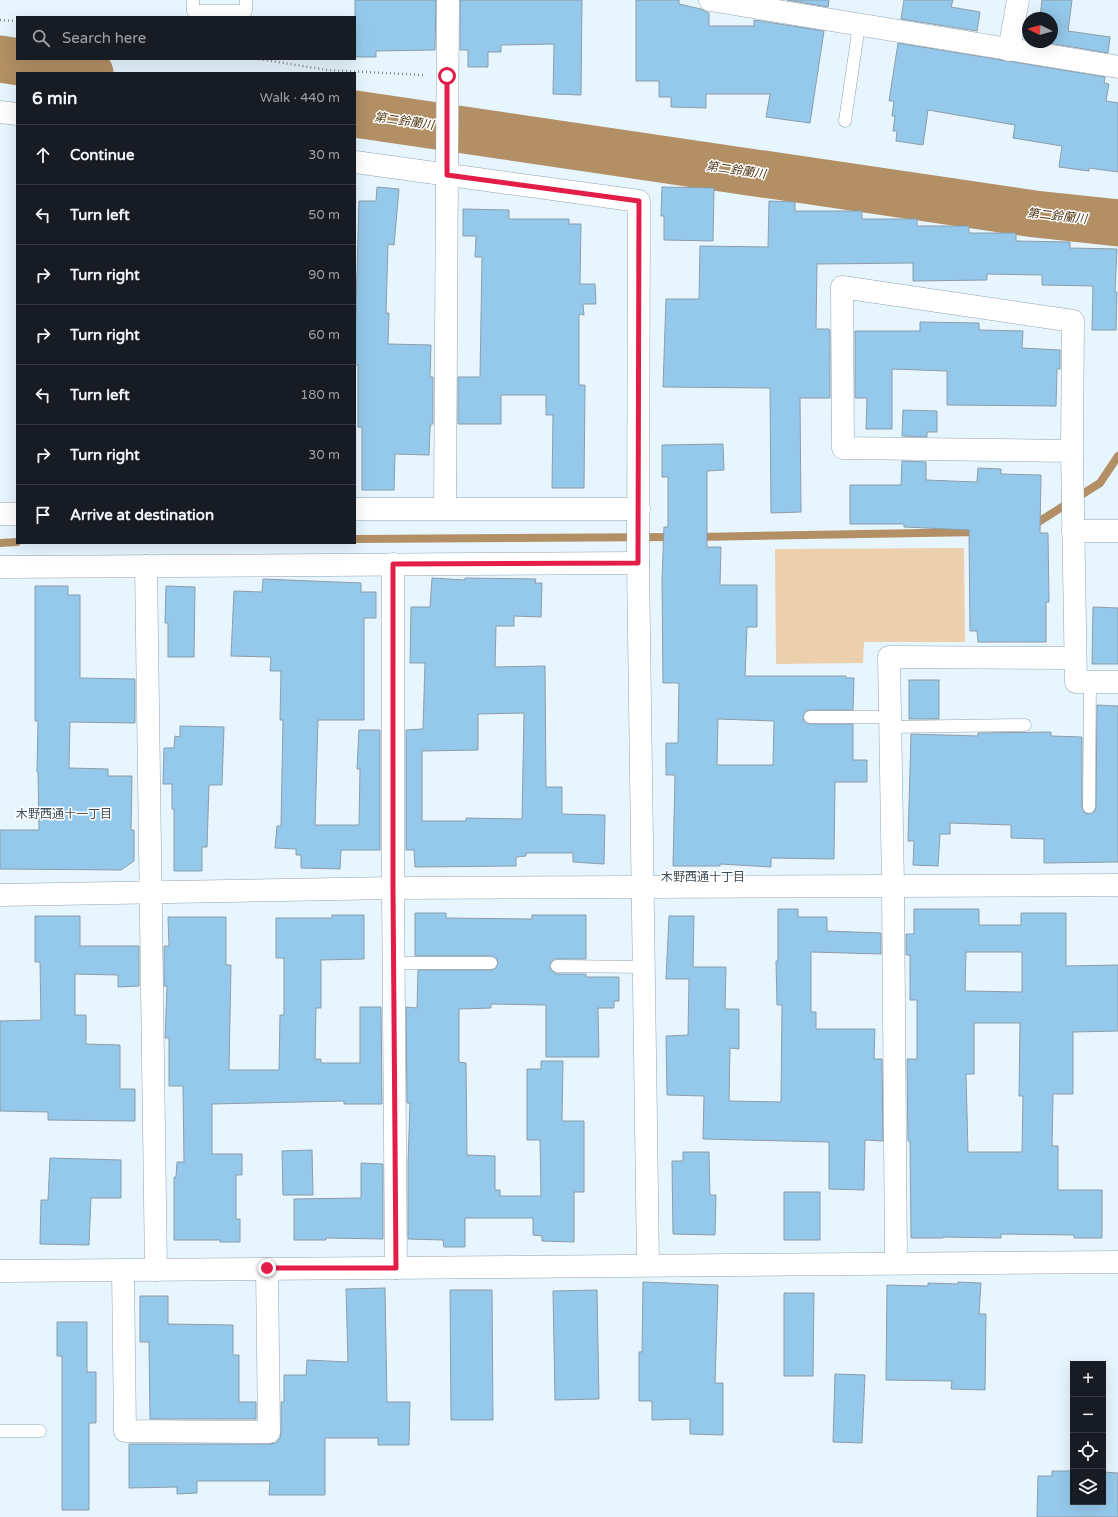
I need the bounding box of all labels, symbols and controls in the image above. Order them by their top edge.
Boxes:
north arrow [1022,12,1058,48]
search box [16,16,356,60]
icon: search [30,27,52,49]
text: Search here [62,29,146,47]
route start [438,67,456,85]
text: 6 min [32,88,77,109]
text: Walk · 440 m [260,90,340,106]
water label: 第二鈴蘭川 [373,110,437,132]
icon: ahead [32,144,54,166]
text: Continue [70,146,134,164]
text: 30 m [308,147,340,163]
water label: 第二鈴蘭川 [705,159,769,181]
icon: left [32,204,54,226]
text: Turn left [70,206,130,224]
water label: 第二鈴蘭川 [1026,206,1090,226]
text: 50 m [308,207,340,223]
icon: right [32,264,54,286]
text: Turn right [70,266,140,284]
text: 90 m [308,267,340,283]
icon: right [32,324,54,346]
text: Turn right [70,326,140,344]
text: 60 m [308,327,340,343]
icon: left [32,384,54,406]
text: Turn left [70,386,130,404]
text: 180 m [300,387,340,403]
icon: right [32,444,54,466]
text: Turn right [70,446,140,464]
text: 30 m [308,447,340,463]
icon: arrive [32,504,54,526]
text: Arrive at destination [70,506,214,524]
district label: 木野西通十一丁目 [16,807,112,821]
district label: 木野西通十丁目 [661,870,745,884]
route end [258,1259,276,1277]
map controls [1070,1361,1106,1505]
button: + [1070,1361,1106,1397]
button: − [1070,1397,1106,1433]
button: locate [1070,1433,1106,1469]
button: layers [1070,1469,1106,1505]

